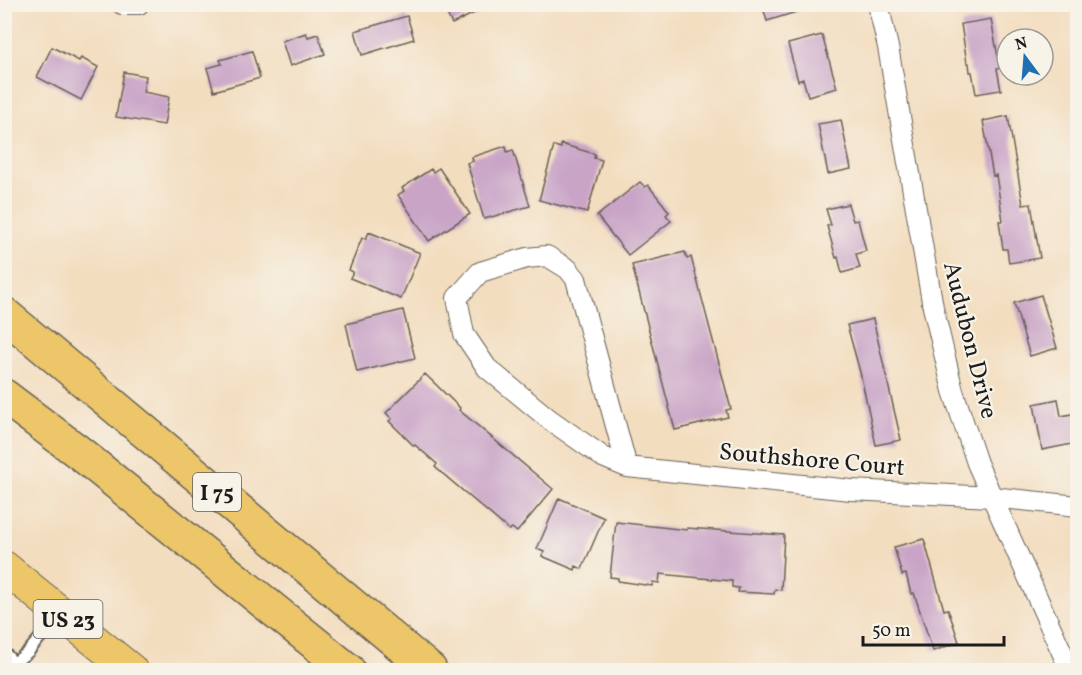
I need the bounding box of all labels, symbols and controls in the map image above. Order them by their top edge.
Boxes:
north arrow [995,27,1055,87]
text: N [1013,32,1030,57]
street label: Audubon Drive [933,258,1005,423]
street label: Southshore Court [718,436,906,486]
road number: I 75 [193,473,241,511]
road number: US 23 [34,600,103,638]
scale bar [863,609,1004,647]
text: 50 m [872,619,911,644]

